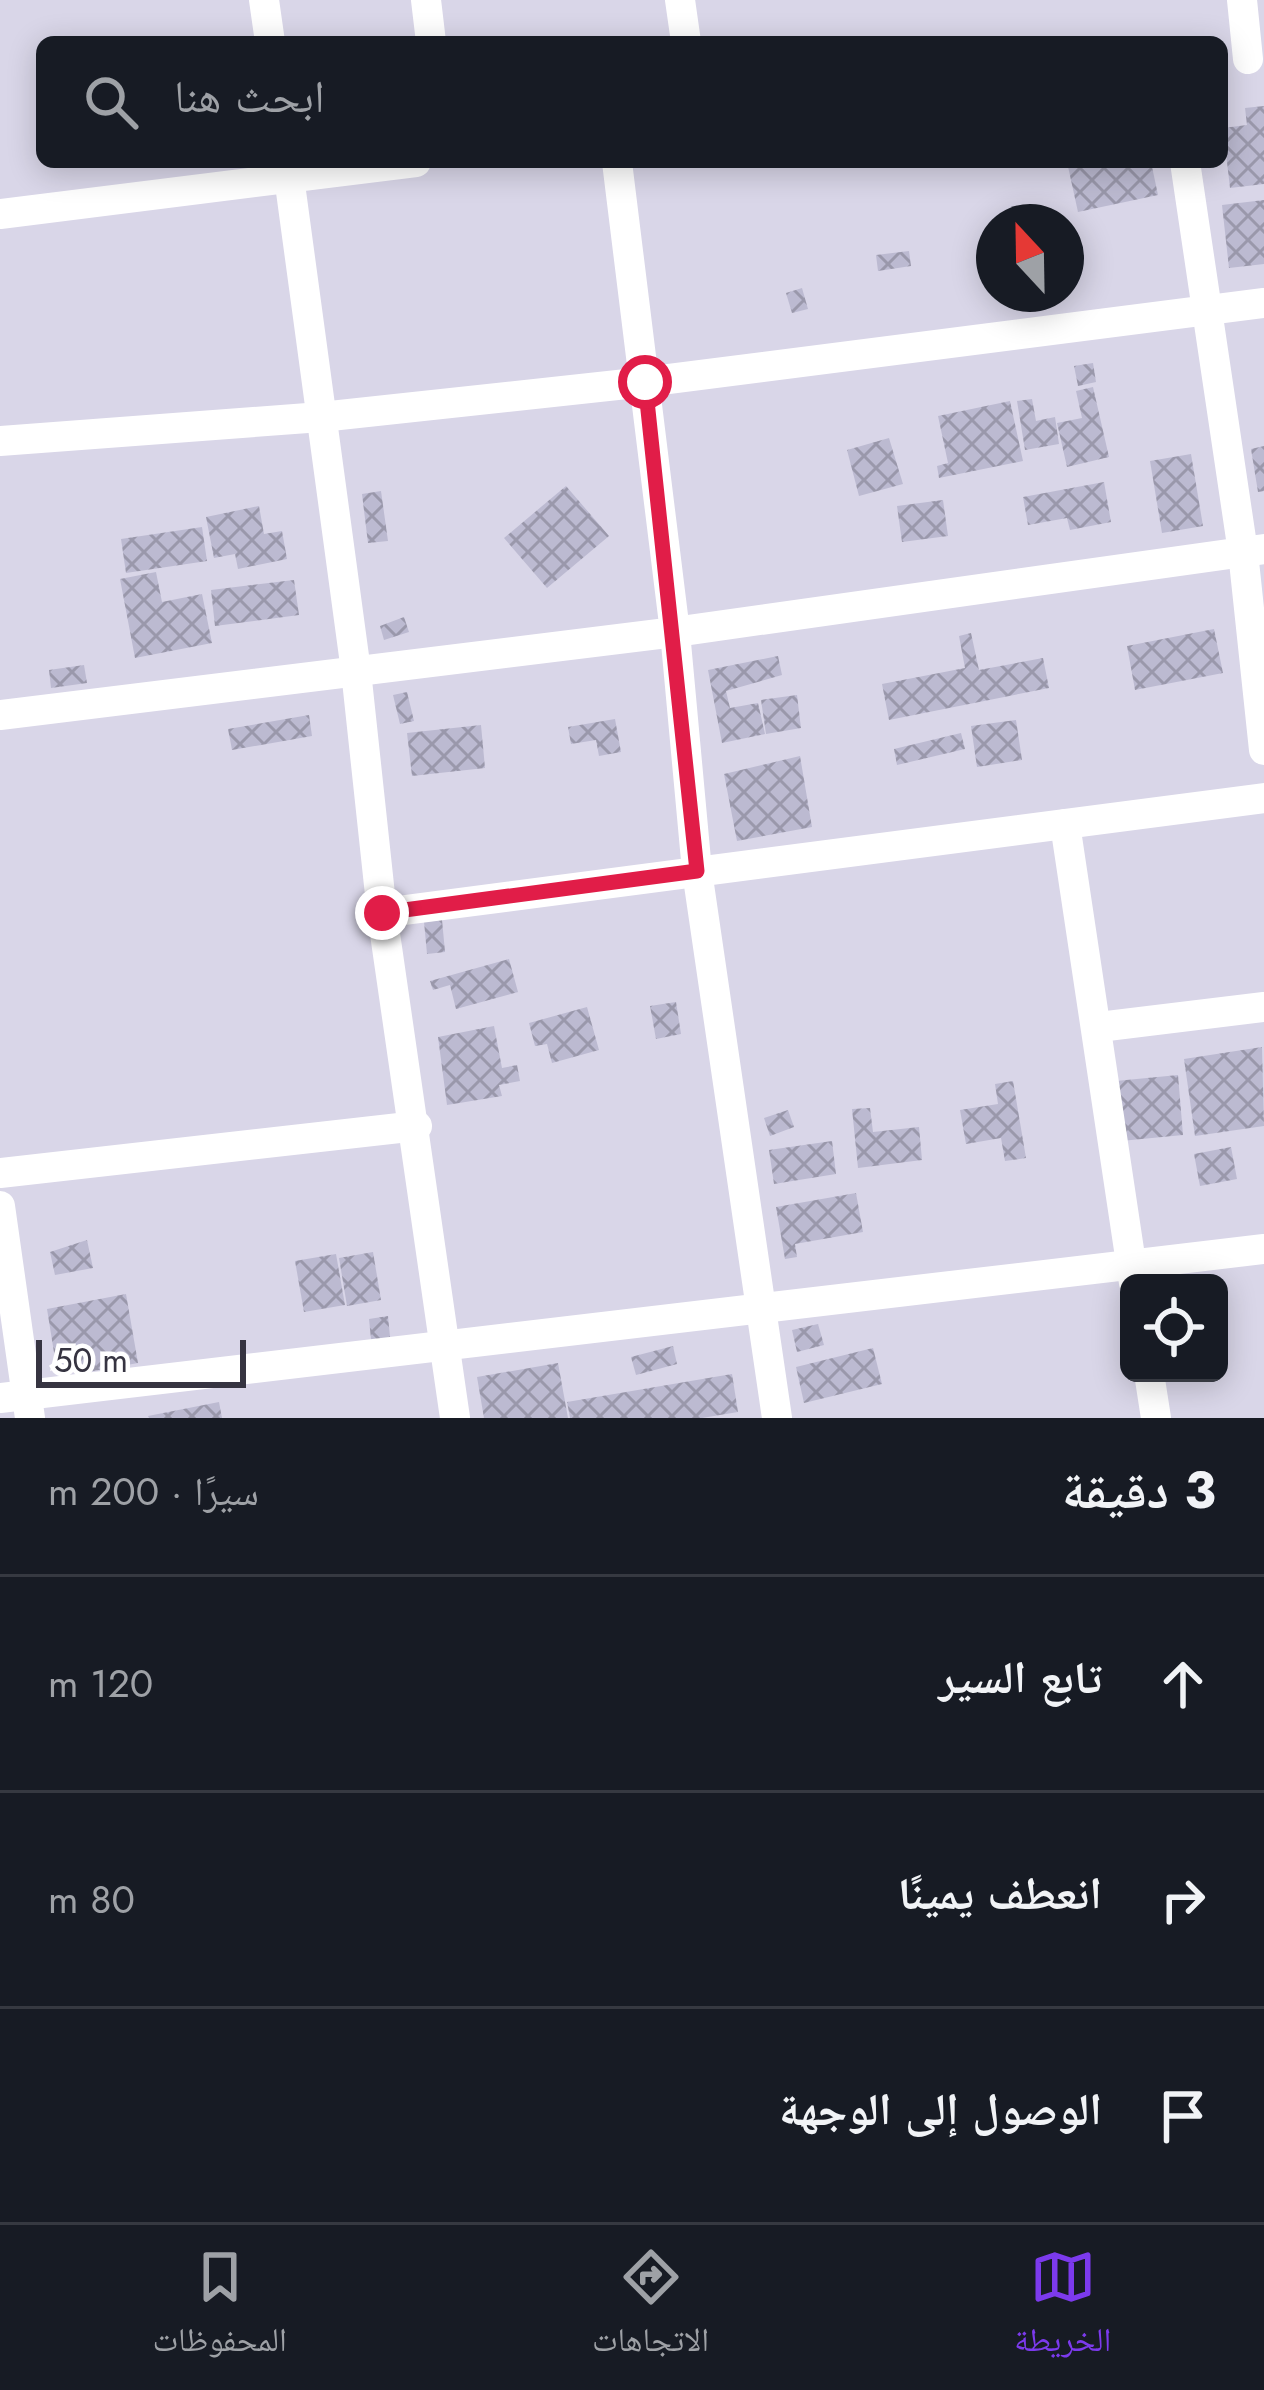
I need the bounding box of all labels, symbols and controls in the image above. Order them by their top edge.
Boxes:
search box [36,36,1228,168]
text: ابحث هنا [174,64,325,129]
icon: search [78,69,144,135]
north arrow [976,204,1084,312]
route start [618,355,672,409]
route end [355,886,409,940]
map controls [1120,1274,1228,1382]
button: locate [1120,1274,1228,1382]
scale bar [36,1334,246,1387]
text: 50 m [54,1337,128,1384]
text: 3 دقيقة [1062,1453,1216,1527]
text: سيرًا · 200 m [48,1463,259,1520]
text: تابع السير [938,1645,1102,1710]
icon: ahead [1150,1651,1216,1717]
text: 120 m [48,1655,153,1712]
text: انعطف يمينًا [898,1861,1102,1926]
icon: right [1150,1867,1216,1933]
text: 80 m [48,1871,135,1928]
text: الوصول إلى الوجهة [779,2077,1102,2142]
icon: arrive [1150,2083,1216,2149]
tab: المحفوظات [153,2244,287,2372]
tab: الاتجاهات [592,2244,709,2372]
tab: الخريطة [1014,2244,1111,2372]

